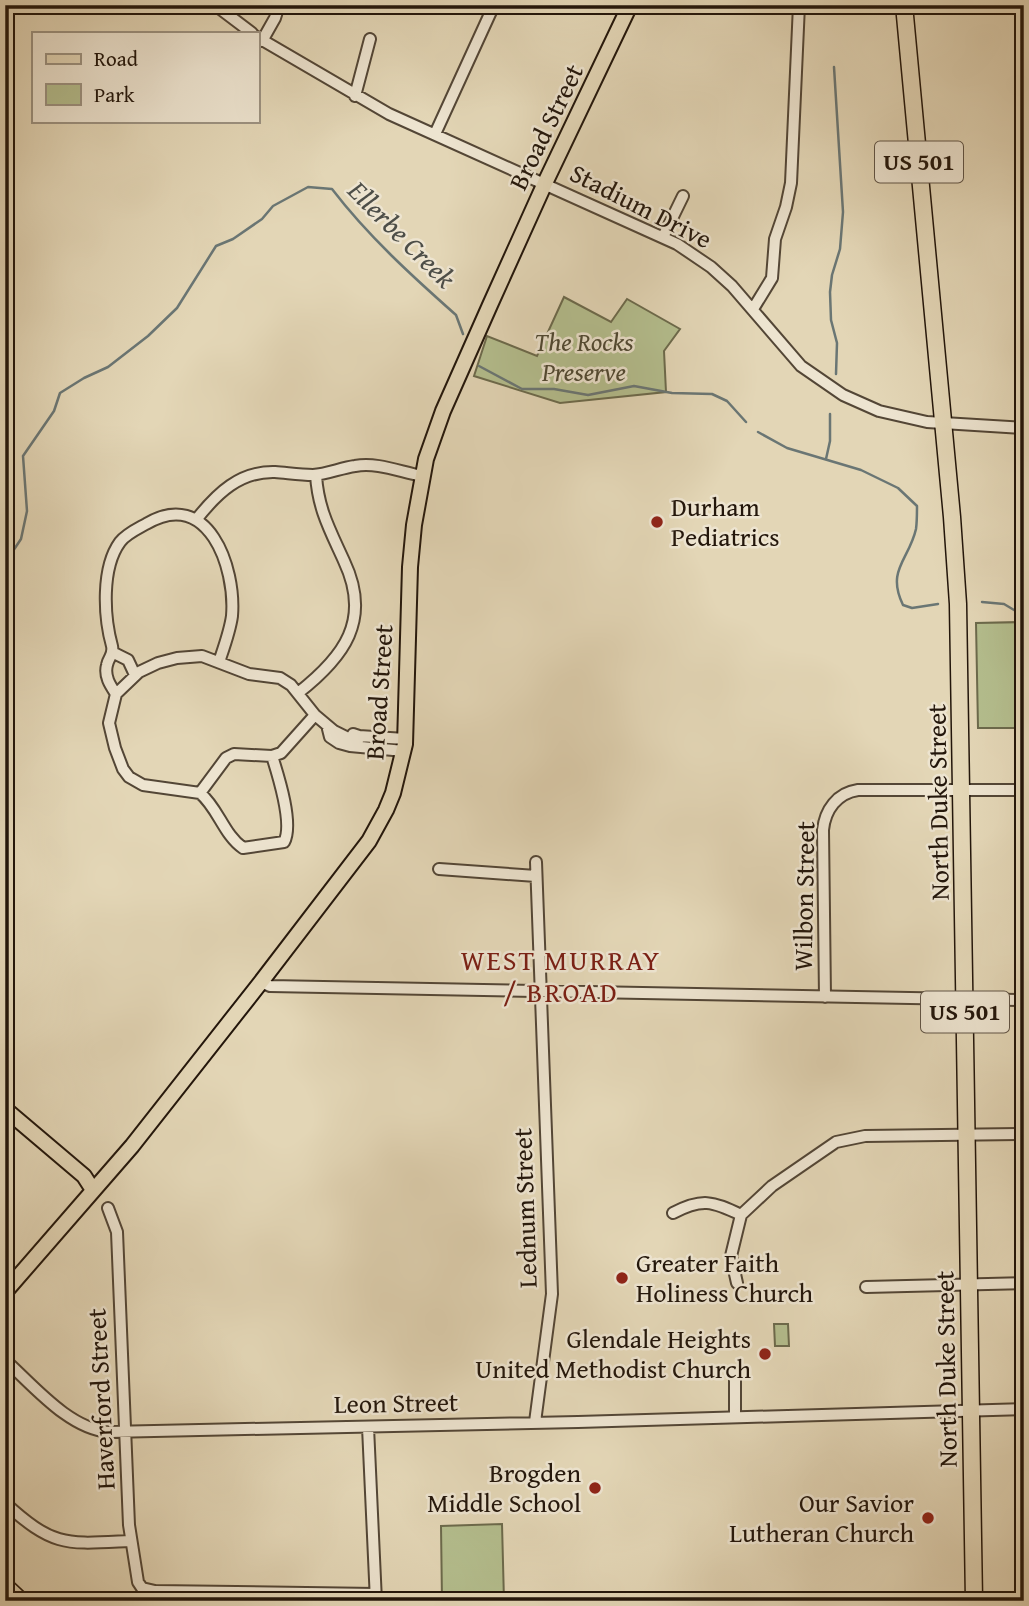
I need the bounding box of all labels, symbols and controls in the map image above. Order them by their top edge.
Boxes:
legend [32,32,259,122]
text: Road [94,43,139,74]
street label: Broad Street [498,57,593,196]
text: Park [94,79,135,110]
road number: US 501 [875,142,963,182]
street label: Stadium Drive [563,153,719,258]
water label: Ellerbe Creek [338,170,466,297]
park label: The Rocks Preserve [535,322,634,391]
place label: Durham Pediatrics [671,487,780,556]
marker: Durham Pediatrics [649,514,665,530]
street label: Broad Street [354,623,403,761]
street label: North Duke Street [916,703,959,901]
street label: Wilbon Street [783,821,824,971]
district label: WEST MURRAY / BROAD [461,939,661,1012]
road number: US 501 [921,992,1009,1032]
street label: Lednum Street [502,1127,547,1289]
place label: Greater Faith Holiness Church [636,1243,814,1312]
marker: Greater Faith Holiness Church [614,1270,630,1286]
street label: North Duke Street [924,1270,967,1468]
street label: Haverford Street [76,1307,125,1491]
place label: Glendale Heights United Methodist Church [475,1319,751,1388]
marker: Glendale Heights United Methodist Church [757,1346,773,1362]
street label: Leon Street [334,1382,458,1423]
place label: Brogden Middle School [427,1453,581,1522]
marker: Brogden Middle School [587,1480,603,1496]
place label: Our Savior Lutheran Church [729,1483,914,1552]
marker: Our Savior Lutheran Church [920,1510,936,1526]

